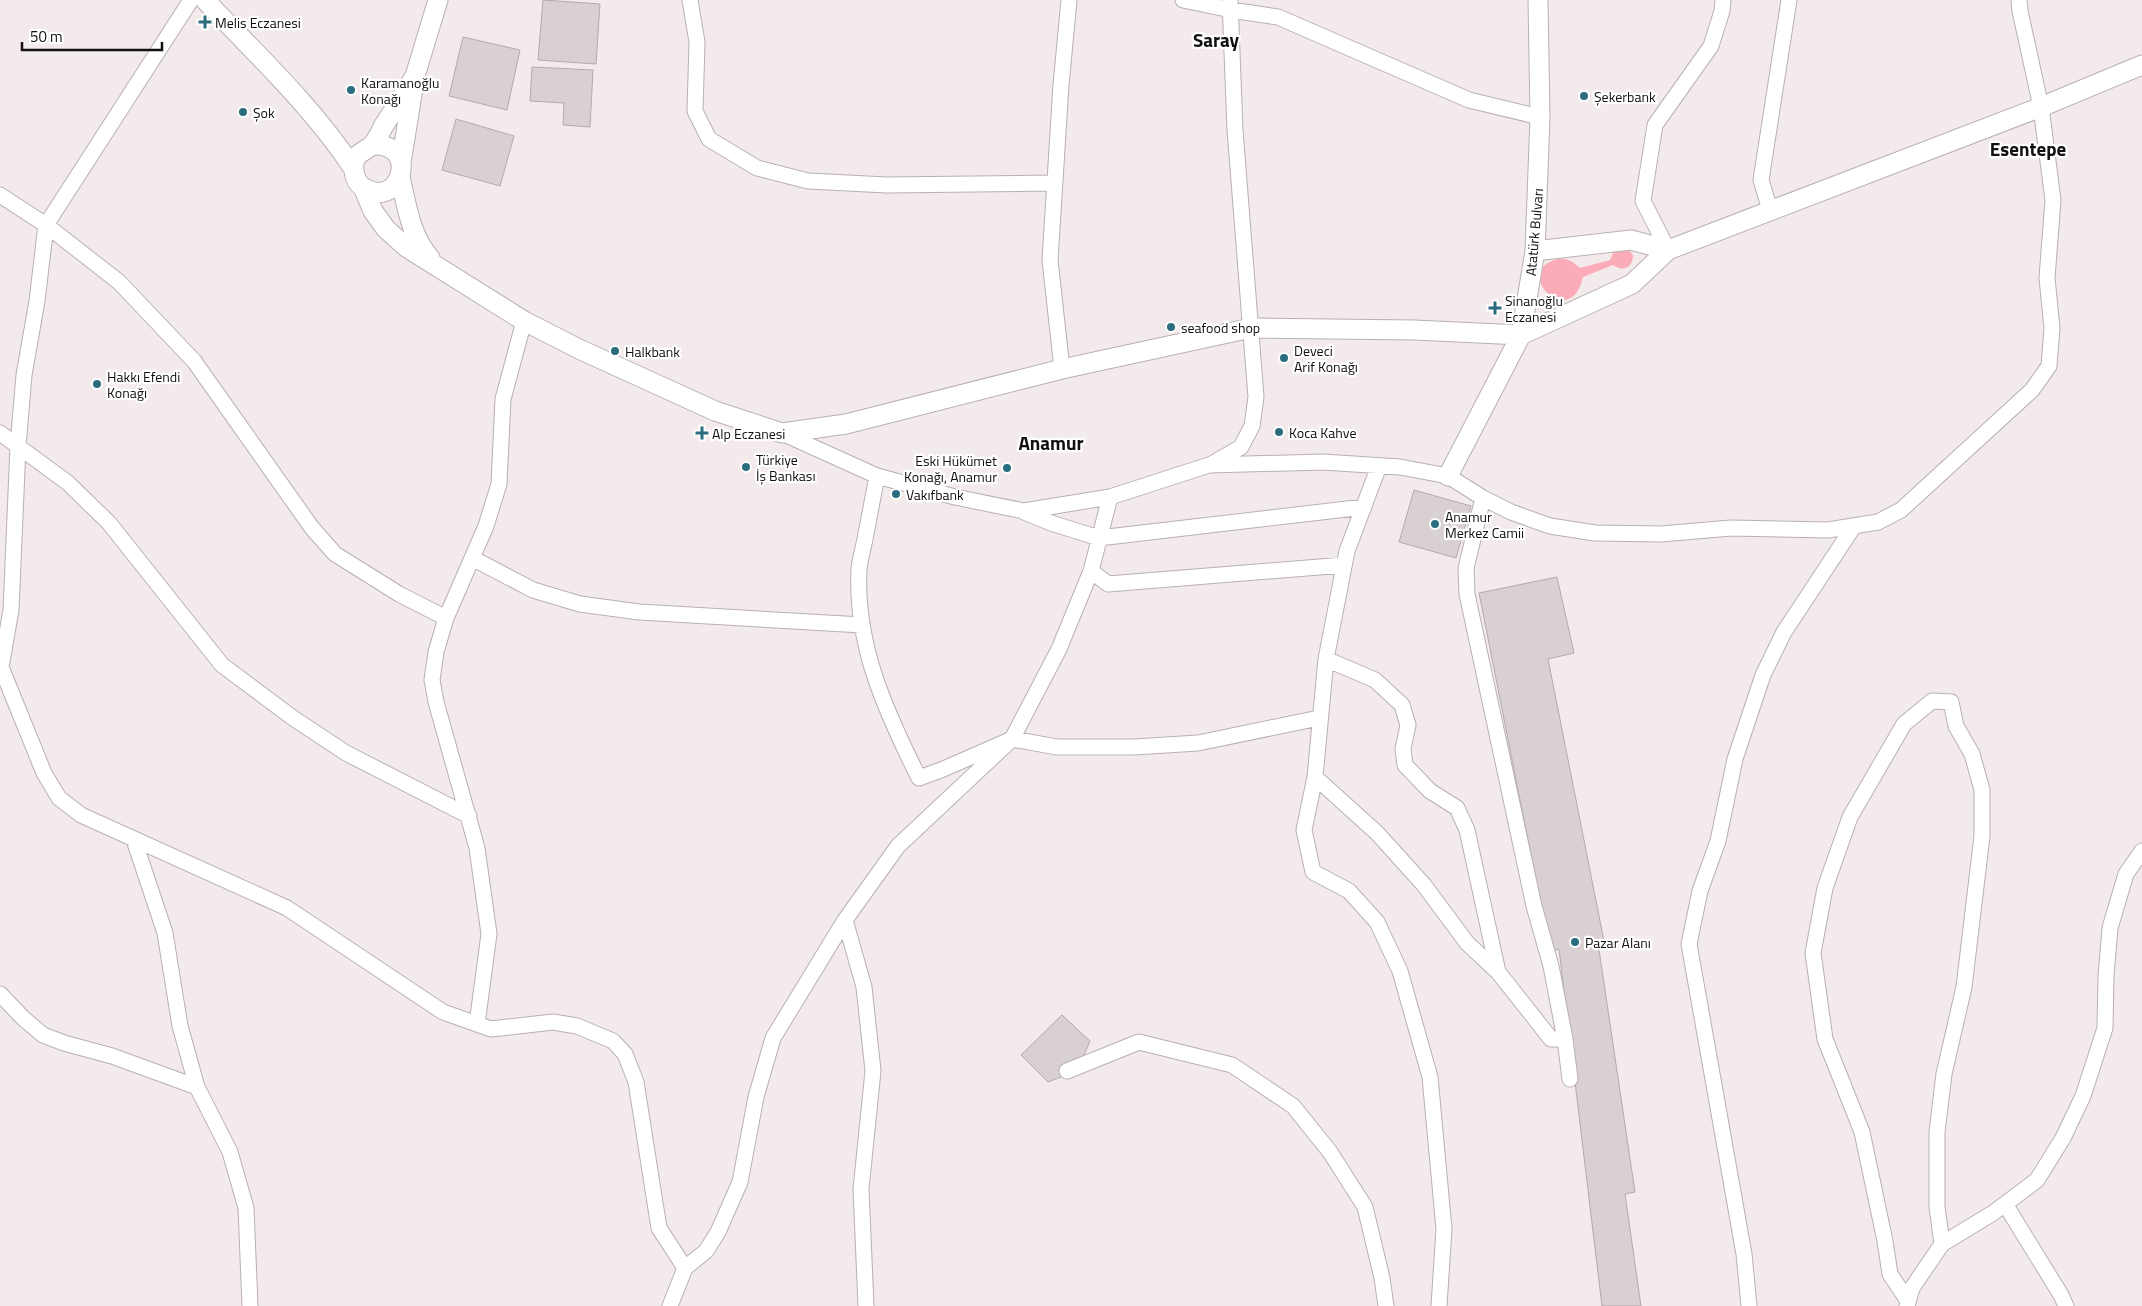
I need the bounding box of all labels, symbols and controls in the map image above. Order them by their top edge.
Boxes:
place label: Melis Eczanesi [215,12,301,33]
marker: Melis Eczanesi [199,16,211,28]
scale bar [22,20,162,52]
text: 50 m [30,25,63,48]
district label: Saray [1193,25,1240,54]
place label: Karamanoğlu Konağı [361,72,439,109]
marker: Karamanoğlu Konağı [345,84,357,96]
place label: Şekerbank [1594,86,1656,107]
marker: Şekerbank [1578,90,1590,102]
place label: Şok [253,102,275,123]
marker: Şok [237,106,249,118]
district label: Esentepe [1990,134,2066,163]
street label: Atatürk Bulvarı [1520,187,1548,277]
place label: Sinanoğlu Eczanesi [1505,290,1563,327]
marker: Sinanoğlu Eczanesi [1489,302,1501,314]
place label: seafood shop [1181,317,1260,338]
marker: seafood shop [1165,321,1177,333]
place label: Deveci Arif Konağı [1294,340,1358,377]
place label: Halkbank [625,341,680,362]
marker: Halkbank [609,345,621,357]
marker: Deveci Arif Konağı [1278,352,1290,364]
place label: Hakkı Efendi Konağı [107,366,180,403]
marker: Hakkı Efendi Konağı [91,378,103,390]
place label: Koca Kahve [1289,422,1356,443]
place label: Alp Eczanesi [712,423,785,444]
marker: Koca Kahve [1273,426,1285,438]
marker: Alp Eczanesi [696,427,708,439]
district label: Anamur [1018,428,1084,457]
place label: Türkiye İş Bankası [756,449,815,486]
place label: Eski Hükümet Konağı, Anamur [904,450,997,487]
marker: Türkiye İş Bankası [740,461,752,473]
marker: Eski Hükümet Konağı, Anamur [1001,462,1013,474]
place label: Vakıfbank [906,484,964,505]
marker: Vakıfbank [890,488,902,500]
place label: Anamur Merkez Camii [1445,506,1524,543]
marker: Anamur Merkez Camii [1429,518,1441,530]
place label: Pazar Alanı [1585,932,1651,953]
marker: Pazar Alanı [1569,936,1581,948]

